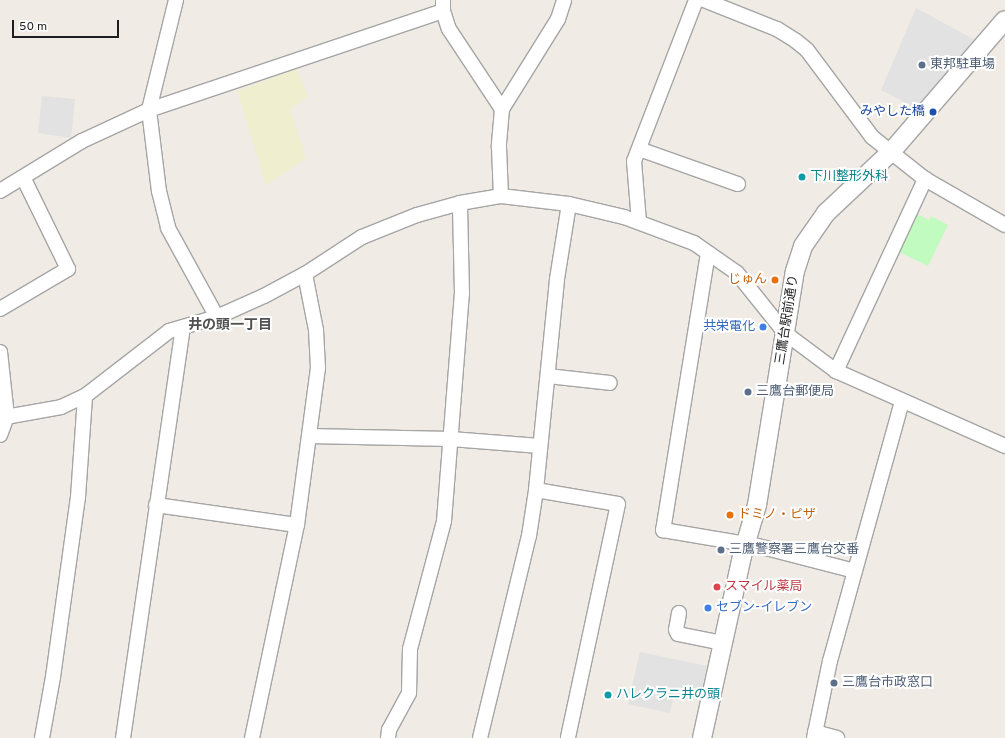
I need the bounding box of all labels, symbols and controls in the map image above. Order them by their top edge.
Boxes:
scale bar [14,12,121,38]
text: 50 m [19,19,47,35]
place label: 東邦駐車場 [930,57,995,73]
marker: 東邦駐車場 [917,60,927,70]
place label: みやした橋 [860,104,925,120]
marker: みやした橋 [928,107,938,117]
place label: 下川整形外科 [810,169,888,185]
marker: 下川整形外科 [797,172,807,182]
place label: じゅん [728,272,767,288]
street label: 三鷹台駅前通り [773,274,803,366]
marker: じゅん [770,275,780,285]
district label: 井の頭一丁目 [188,318,272,334]
place label: 共栄電化 [703,319,755,335]
marker: 共栄電化 [758,322,768,332]
place label: 三鷹台郵便局 [756,384,834,400]
marker: 三鷹台郵便局 [743,387,753,397]
place label: ドミノ・ピザ [738,507,816,523]
marker: ドミノ・ピザ [725,510,735,520]
place label: 三鷹警察署三鷹台交番 [729,542,859,558]
marker: 三鷹警察署三鷹台交番 [716,545,726,555]
place label: スマイル薬局 [725,579,803,595]
marker: スマイル薬局 [712,582,722,592]
place label: セブン-イレブン [716,600,812,616]
marker: セブン-イレブン [703,603,713,613]
place label: 三鷹台市政窓口 [842,675,933,691]
marker: 三鷹台市政窓口 [829,678,839,688]
place label: ハレクラニ井の頭 [616,687,720,703]
marker: ハレクラニ井の頭 [603,690,613,700]

